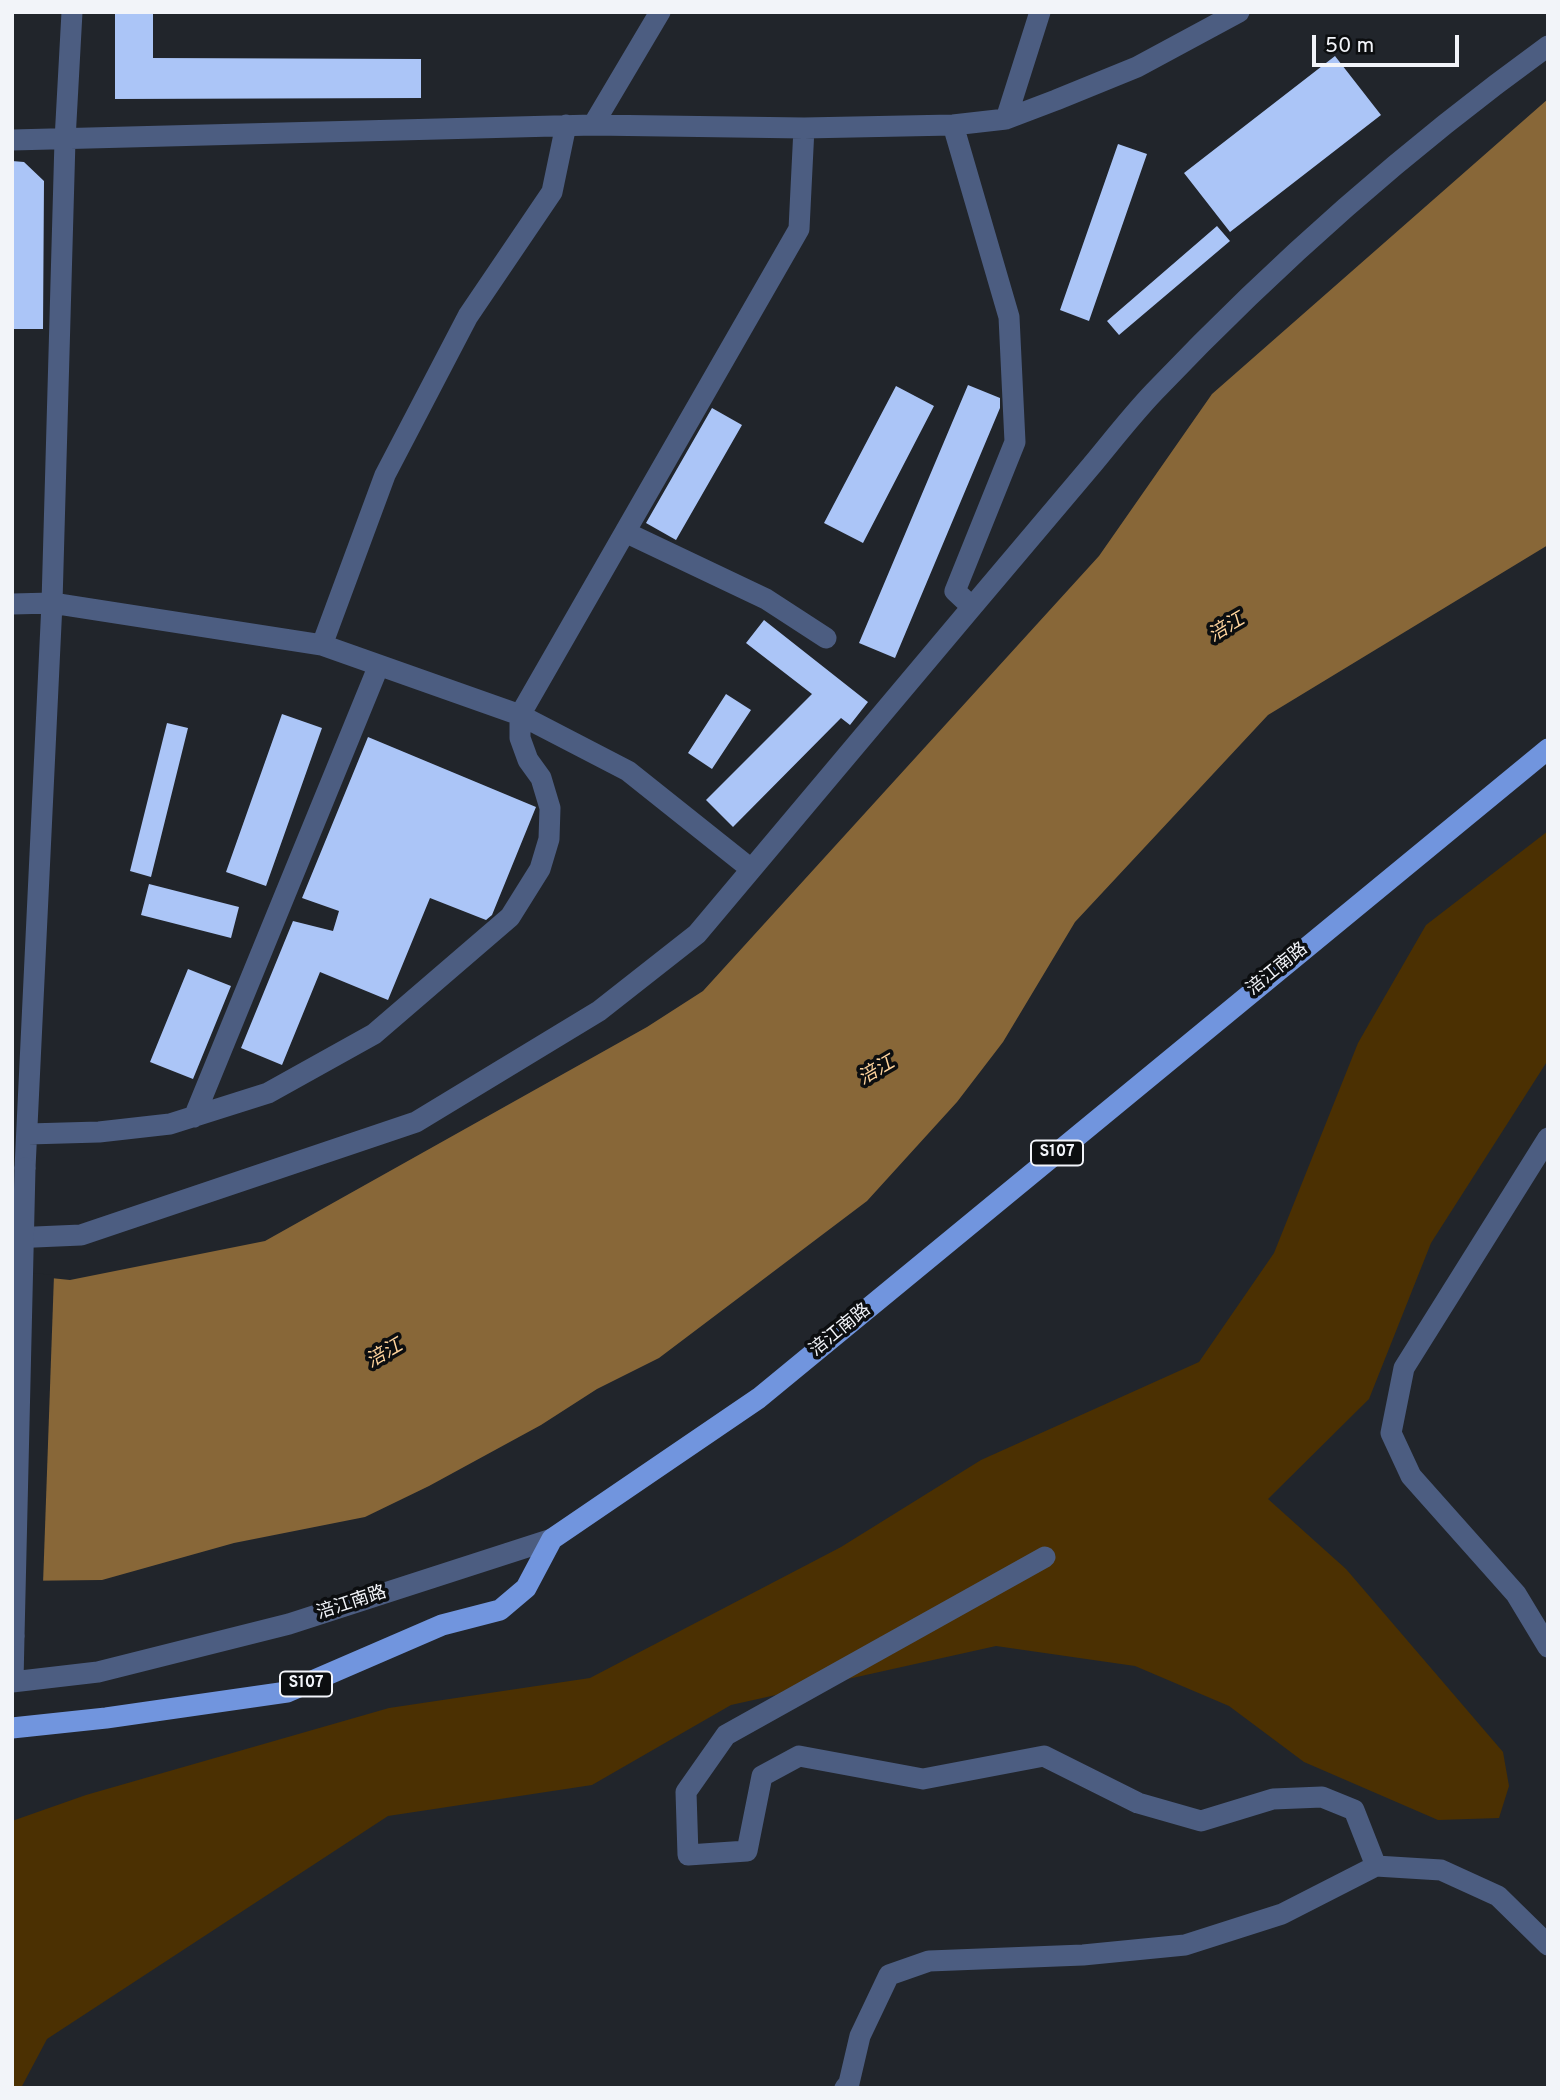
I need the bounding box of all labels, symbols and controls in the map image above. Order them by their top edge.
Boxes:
scale bar [1315,21,1462,65]
text: 50 m [1325,33,1374,60]
water label: 涪江 [1205,609,1249,649]
street label: 涪江南路 [1243,939,1313,1001]
water label: 涪江 [855,1053,899,1091]
road number: S107 [1031,1140,1083,1166]
street label: 涪江南路 [806,1300,876,1362]
water label: 涪江 [363,1336,407,1374]
street label: 涪江南路 [314,1583,390,1625]
road number: S107 [280,1672,332,1696]

